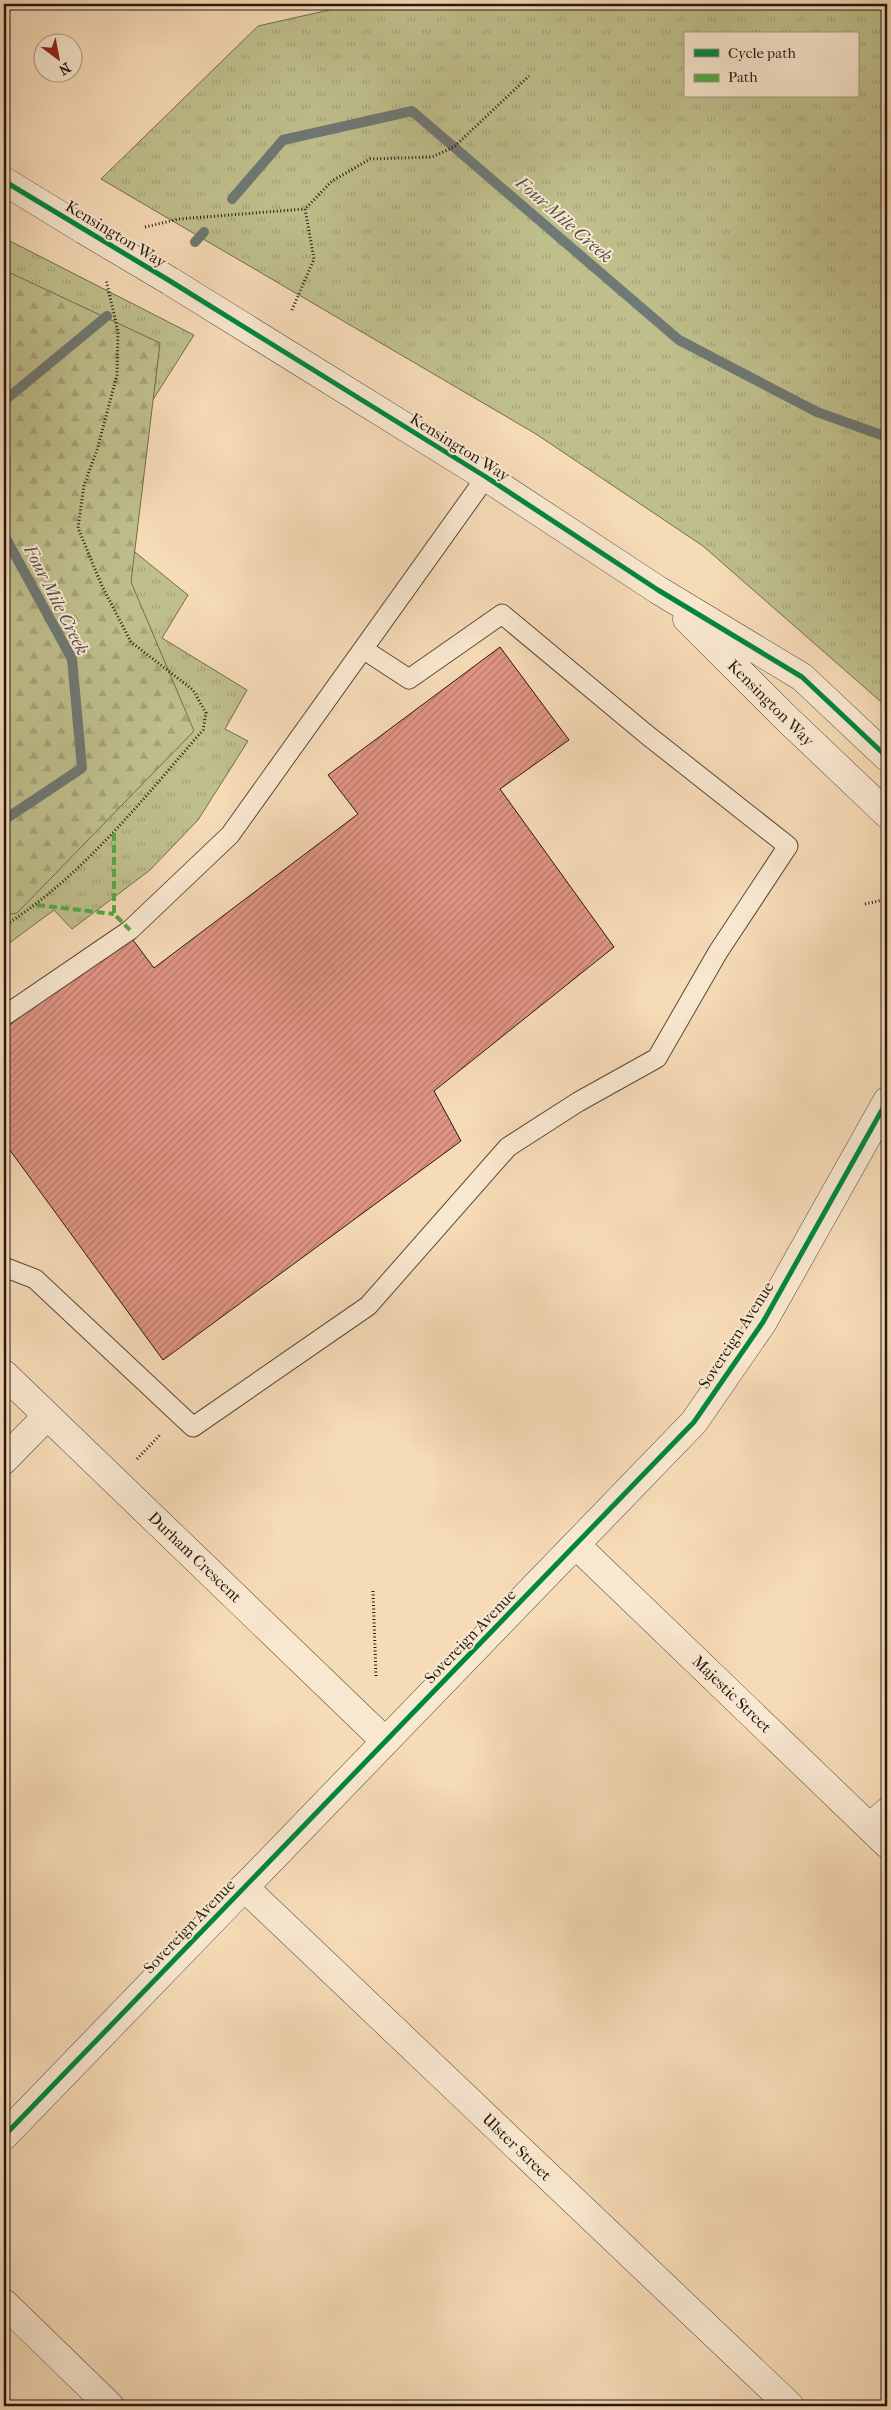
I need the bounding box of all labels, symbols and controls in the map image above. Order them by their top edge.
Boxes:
north arrow [32,32,82,82]
legend [684,32,858,98]
text: Cycle path [728,44,796,62]
text: N [55,59,74,79]
text: Path [728,68,758,86]
water label: Four Mile Creek [511,172,616,268]
street label: Kensington Way [62,197,170,272]
street label: Kensington Way [407,409,514,486]
water label: Four Mile Creek [19,541,93,659]
street label: Kensington Way [724,656,818,750]
street label: Sovereign Avenue [694,1278,778,1392]
street label: Durham Crescent [144,1508,246,1606]
street label: Sovereign Avenue [420,1585,520,1687]
street label: Majestic Street [688,1651,776,1737]
street label: Sovereign Avenue [139,1875,239,1977]
street label: Ulster Street [478,2109,556,2185]

